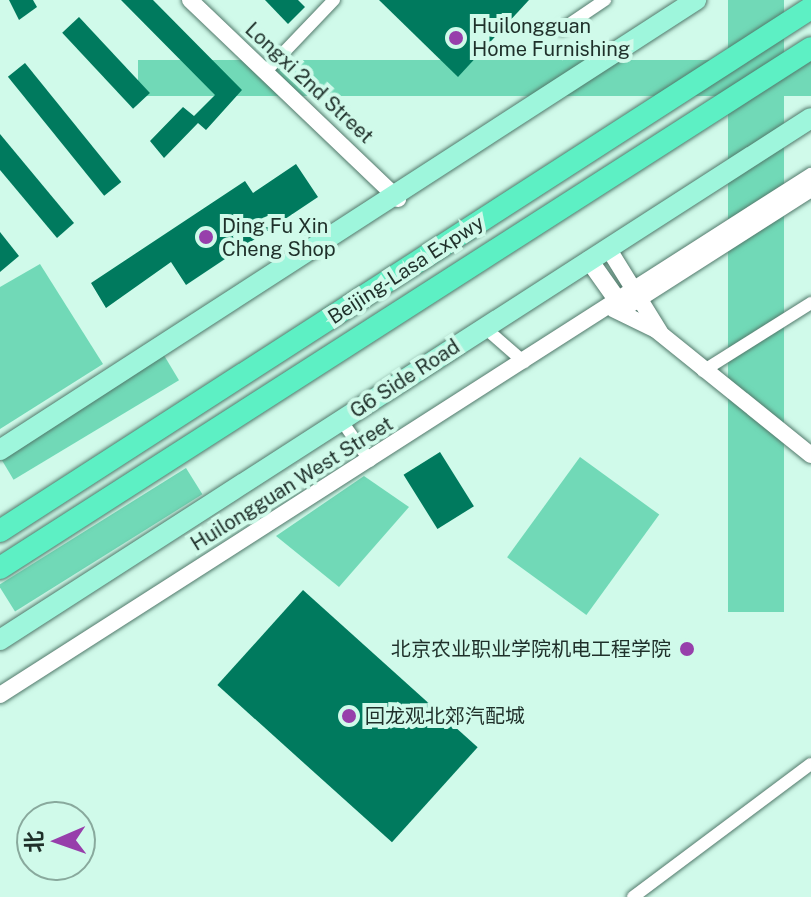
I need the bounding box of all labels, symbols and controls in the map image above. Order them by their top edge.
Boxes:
place label: Huilongguan Home Furnishing [472,14,630,61]
street label: Longxi 2nd Street [240,18,378,148]
marker: Huilongguan Home Furnishing [447,29,465,47]
street label: Beijing-Lasa Expwy [324,211,488,329]
place label: Ding Fu Xin Cheng Shop [222,214,336,261]
marker: Ding Fu Xin Cheng Shop [197,228,215,246]
street label: G6 Side Road [346,335,464,423]
street label: Huilongguan West Street [186,412,398,556]
place label: 北京农业职业学院机电工程学院 [391,637,671,661]
marker: 北京农业职业学院机电工程学院 [678,640,696,658]
place label: 回龙观北郊汽配城 [365,704,525,728]
marker: 回龙观北郊汽配城 [340,707,358,725]
north arrow [16,801,96,881]
text: 北 [21,830,47,853]

